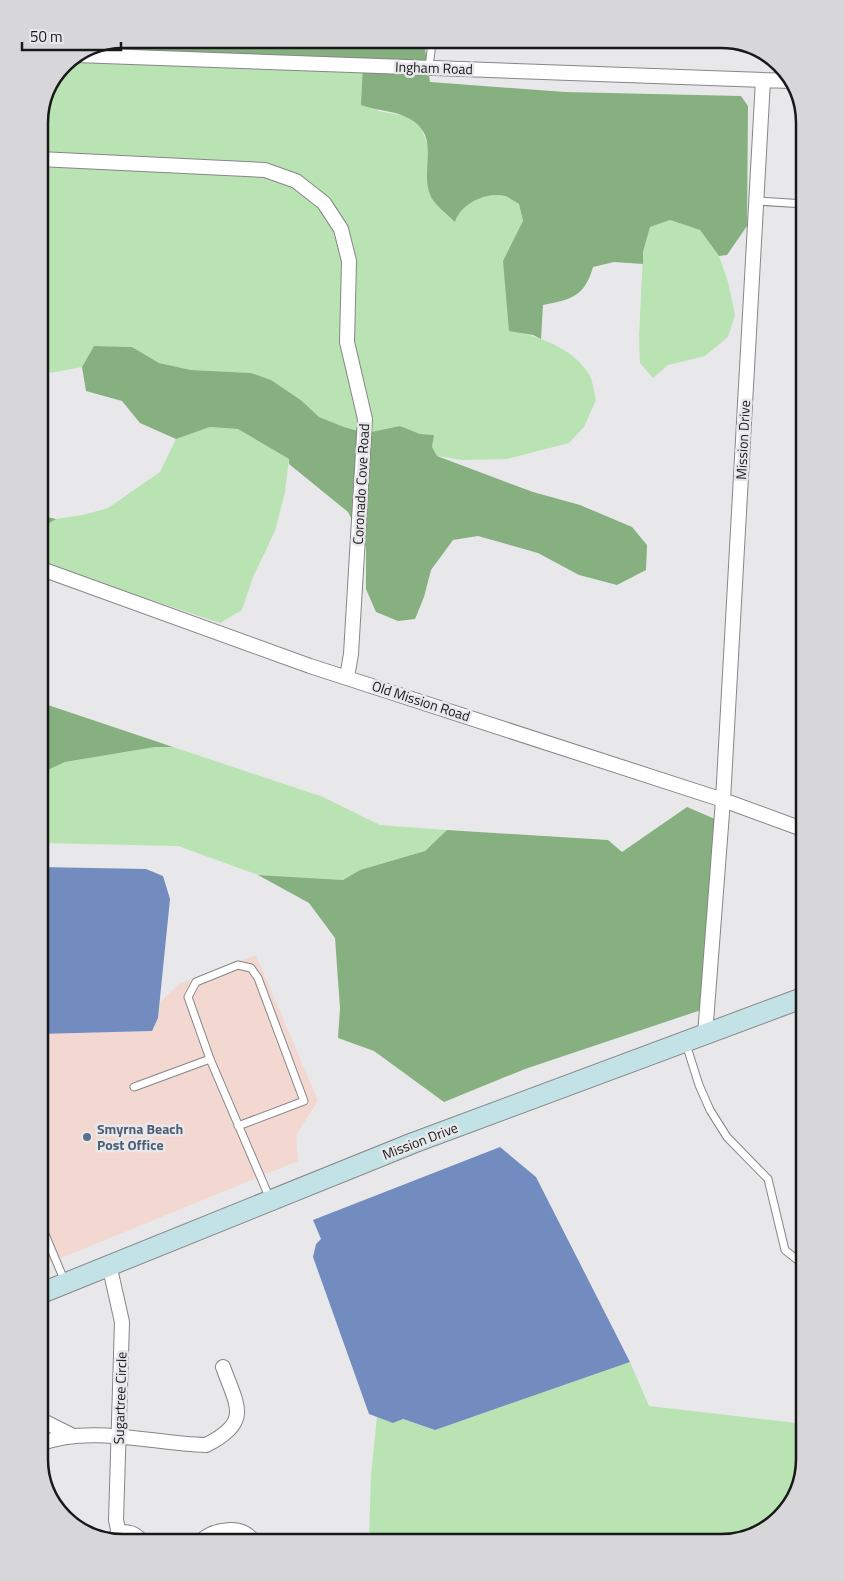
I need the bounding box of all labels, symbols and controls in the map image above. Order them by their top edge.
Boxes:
scale bar [22,20,121,52]
text: 50 m [30,25,63,48]
street label: Ingham Road [395,56,473,79]
street label: Mission Drive [730,400,755,480]
street label: Coronado Cove Road [347,423,374,545]
street label: Old Mission Road [369,675,473,726]
street label: Mission Drive [379,1116,461,1165]
place label: Smyrna Beach Post Office [97,1118,183,1155]
marker: Smyrna Beach Post Office [81,1131,93,1143]
street label: Sugartree Circle [107,1351,132,1445]

